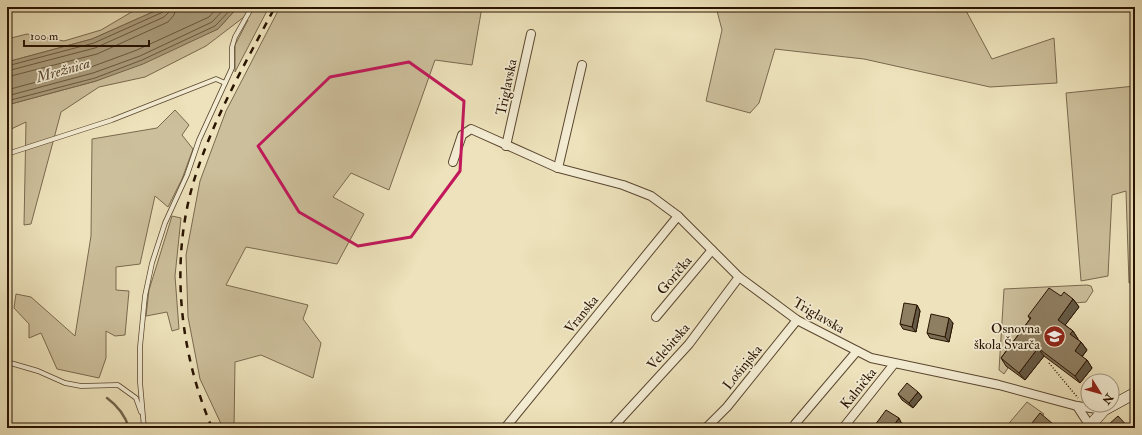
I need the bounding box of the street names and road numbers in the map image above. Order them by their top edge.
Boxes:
street label: Triglavska [492,57,521,117]
street label: Gorička [653,252,696,298]
street label: Vranska [561,292,602,337]
street label: Triglavska [790,294,848,337]
street label: Velebitska [644,319,693,373]
street label: Lošinjska [719,341,766,393]
street label: Kalnička [837,364,880,412]

